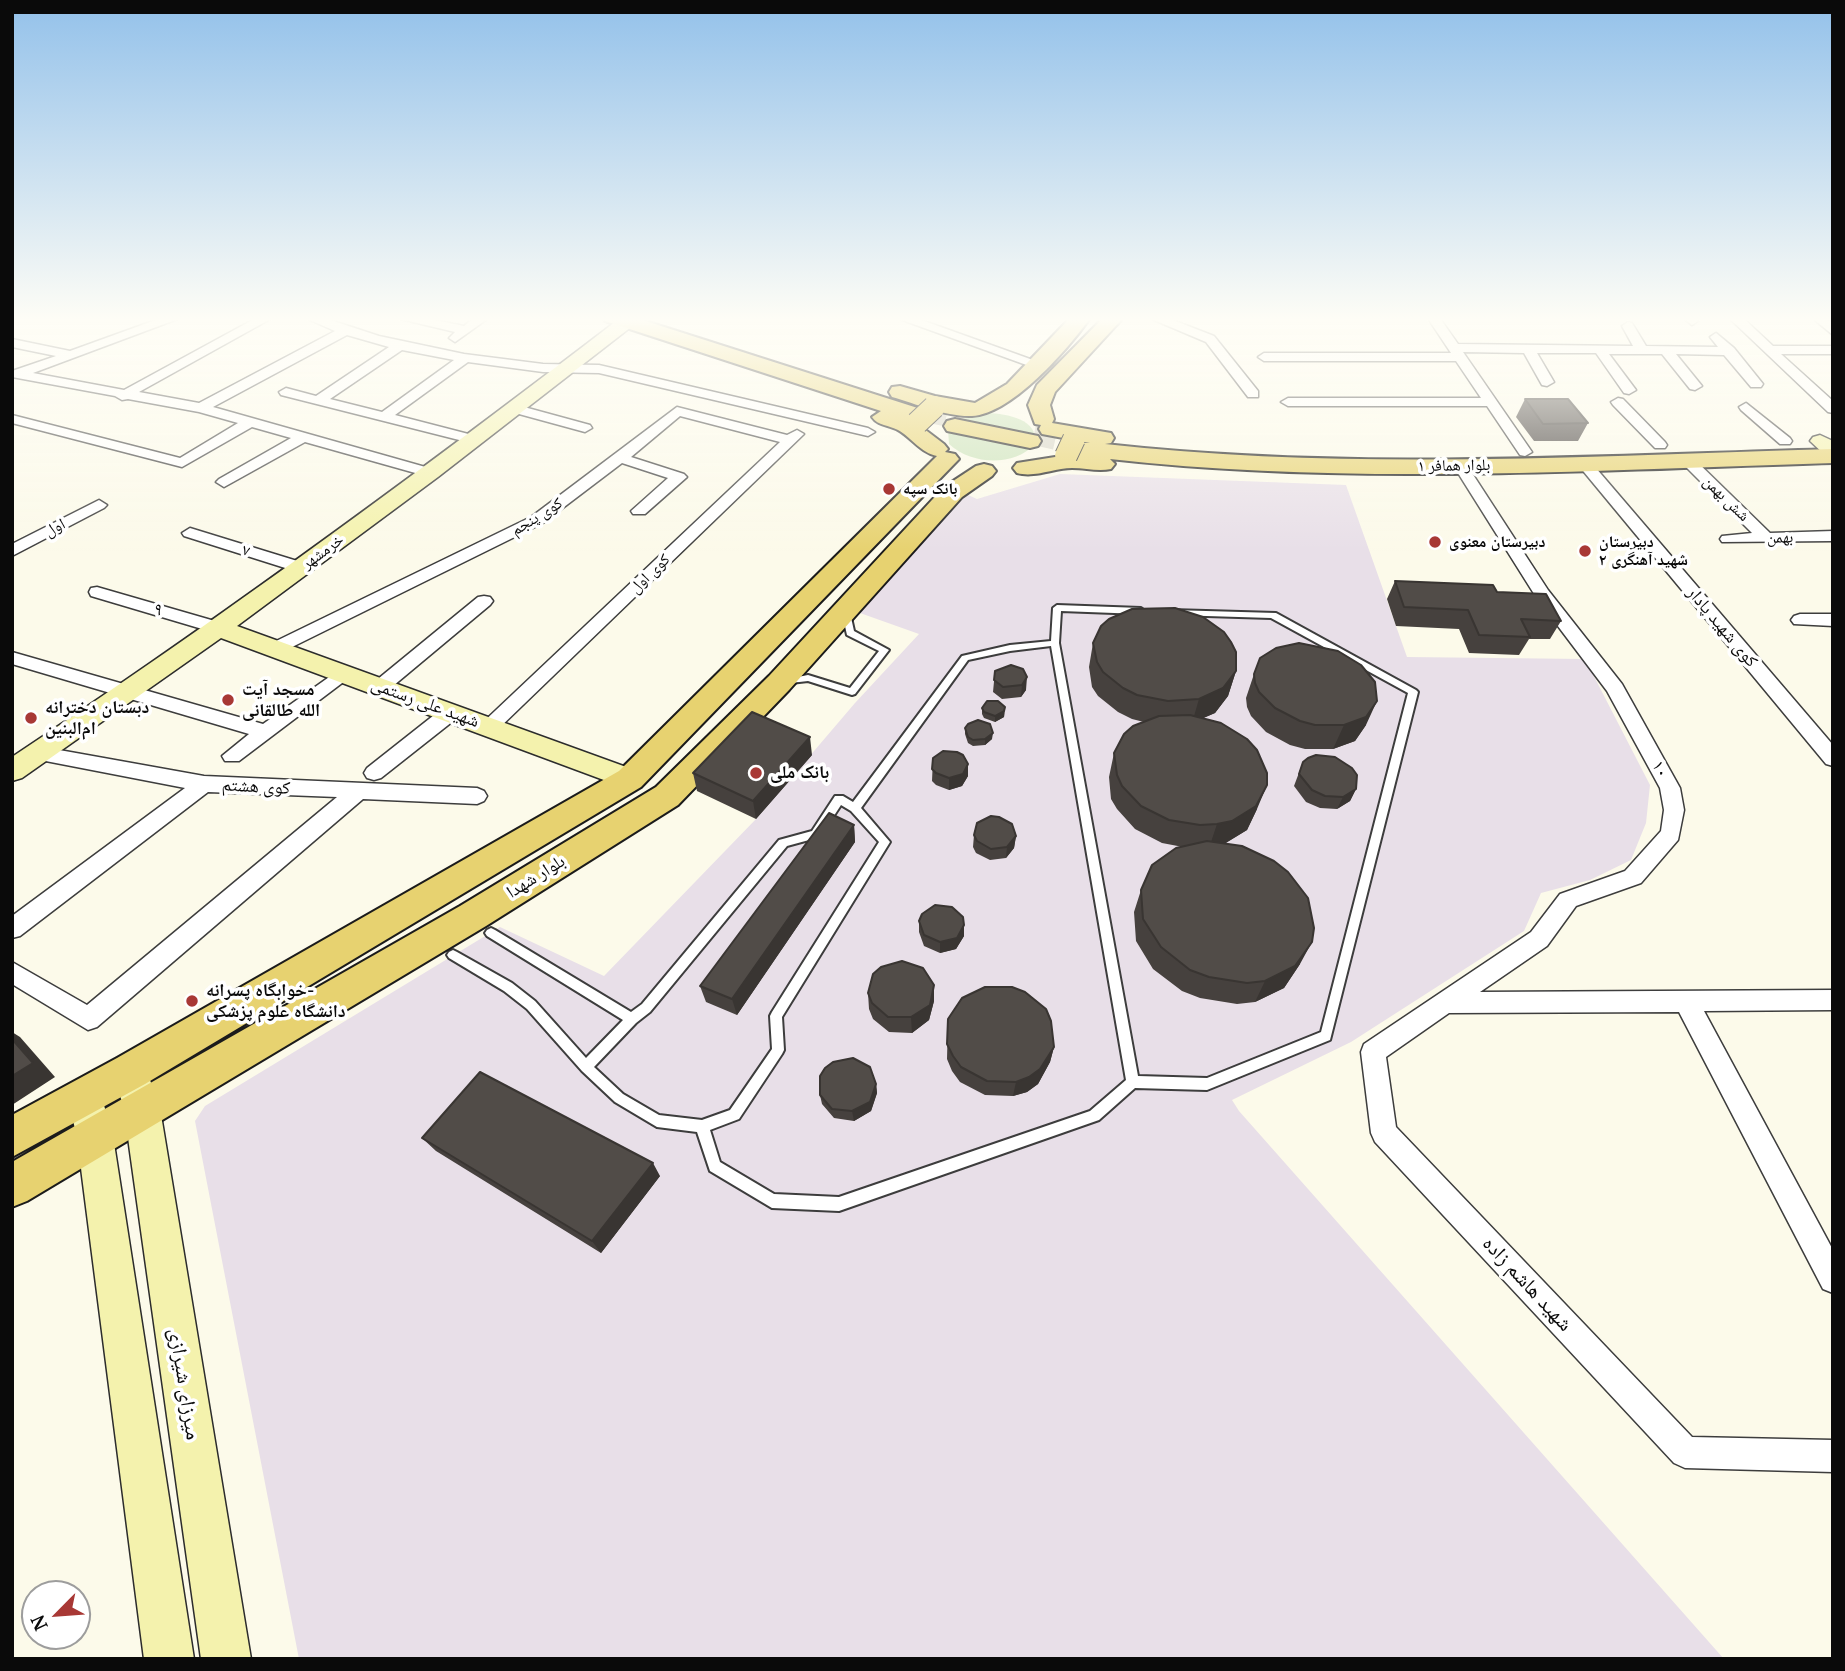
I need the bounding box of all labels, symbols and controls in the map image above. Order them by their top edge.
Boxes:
street label: بلوار همافر ۱ [1417,456,1491,476]
street label: شش بهمن [1699,472,1753,526]
place label: بانک سپه [903,479,957,499]
marker: بانک سپه [881,481,897,497]
street label: کوی پنجم [508,494,566,540]
street label: اول [41,515,69,541]
street label: بهمن [1766,528,1794,548]
street label: خرمشهر [298,530,348,574]
place label: دبیرستان معنوی [1449,532,1545,552]
place label: دبیرستان شهید آهنگری ۲ [1599,532,1688,570]
marker: دبیرستان معنوی [1427,534,1443,550]
street label: ۷ [240,541,252,561]
marker: دبیرستان شهید آهنگری ۲ [1577,543,1593,559]
street label: کوی اول [626,550,674,598]
street label: کوی شهید پادار [1682,582,1762,672]
street label: ۹ [151,599,165,621]
street label: شهید علی رستمی [368,673,482,733]
place label: مسجد آیت الله طالقانی [242,679,320,722]
marker: مسجد آیت الله طالقانی [220,692,236,708]
place label: دبستان دخترانه ام‌البنین [45,697,149,740]
marker: دبستان دخترانه ام‌البنین [23,710,39,726]
street label: ۱۰ [1647,757,1673,781]
place label: بانک ملی [770,762,829,784]
marker: بانک ملی [748,765,764,781]
street label: کوی هشتم [221,774,291,800]
street label: بلوار شهدا [503,851,569,903]
place label: خوابگاە پسرانە- دانشگاە علوم پزشکی [206,980,346,1023]
marker: خوابگاە پسرانە- دانشگاە علوم پزشکی [184,993,200,1009]
street label: شهید هاشم زاده [1477,1231,1577,1337]
street label: میرزای شیرازی [163,1326,205,1442]
north arrow [21,1580,91,1650]
text: N [24,1611,53,1635]

